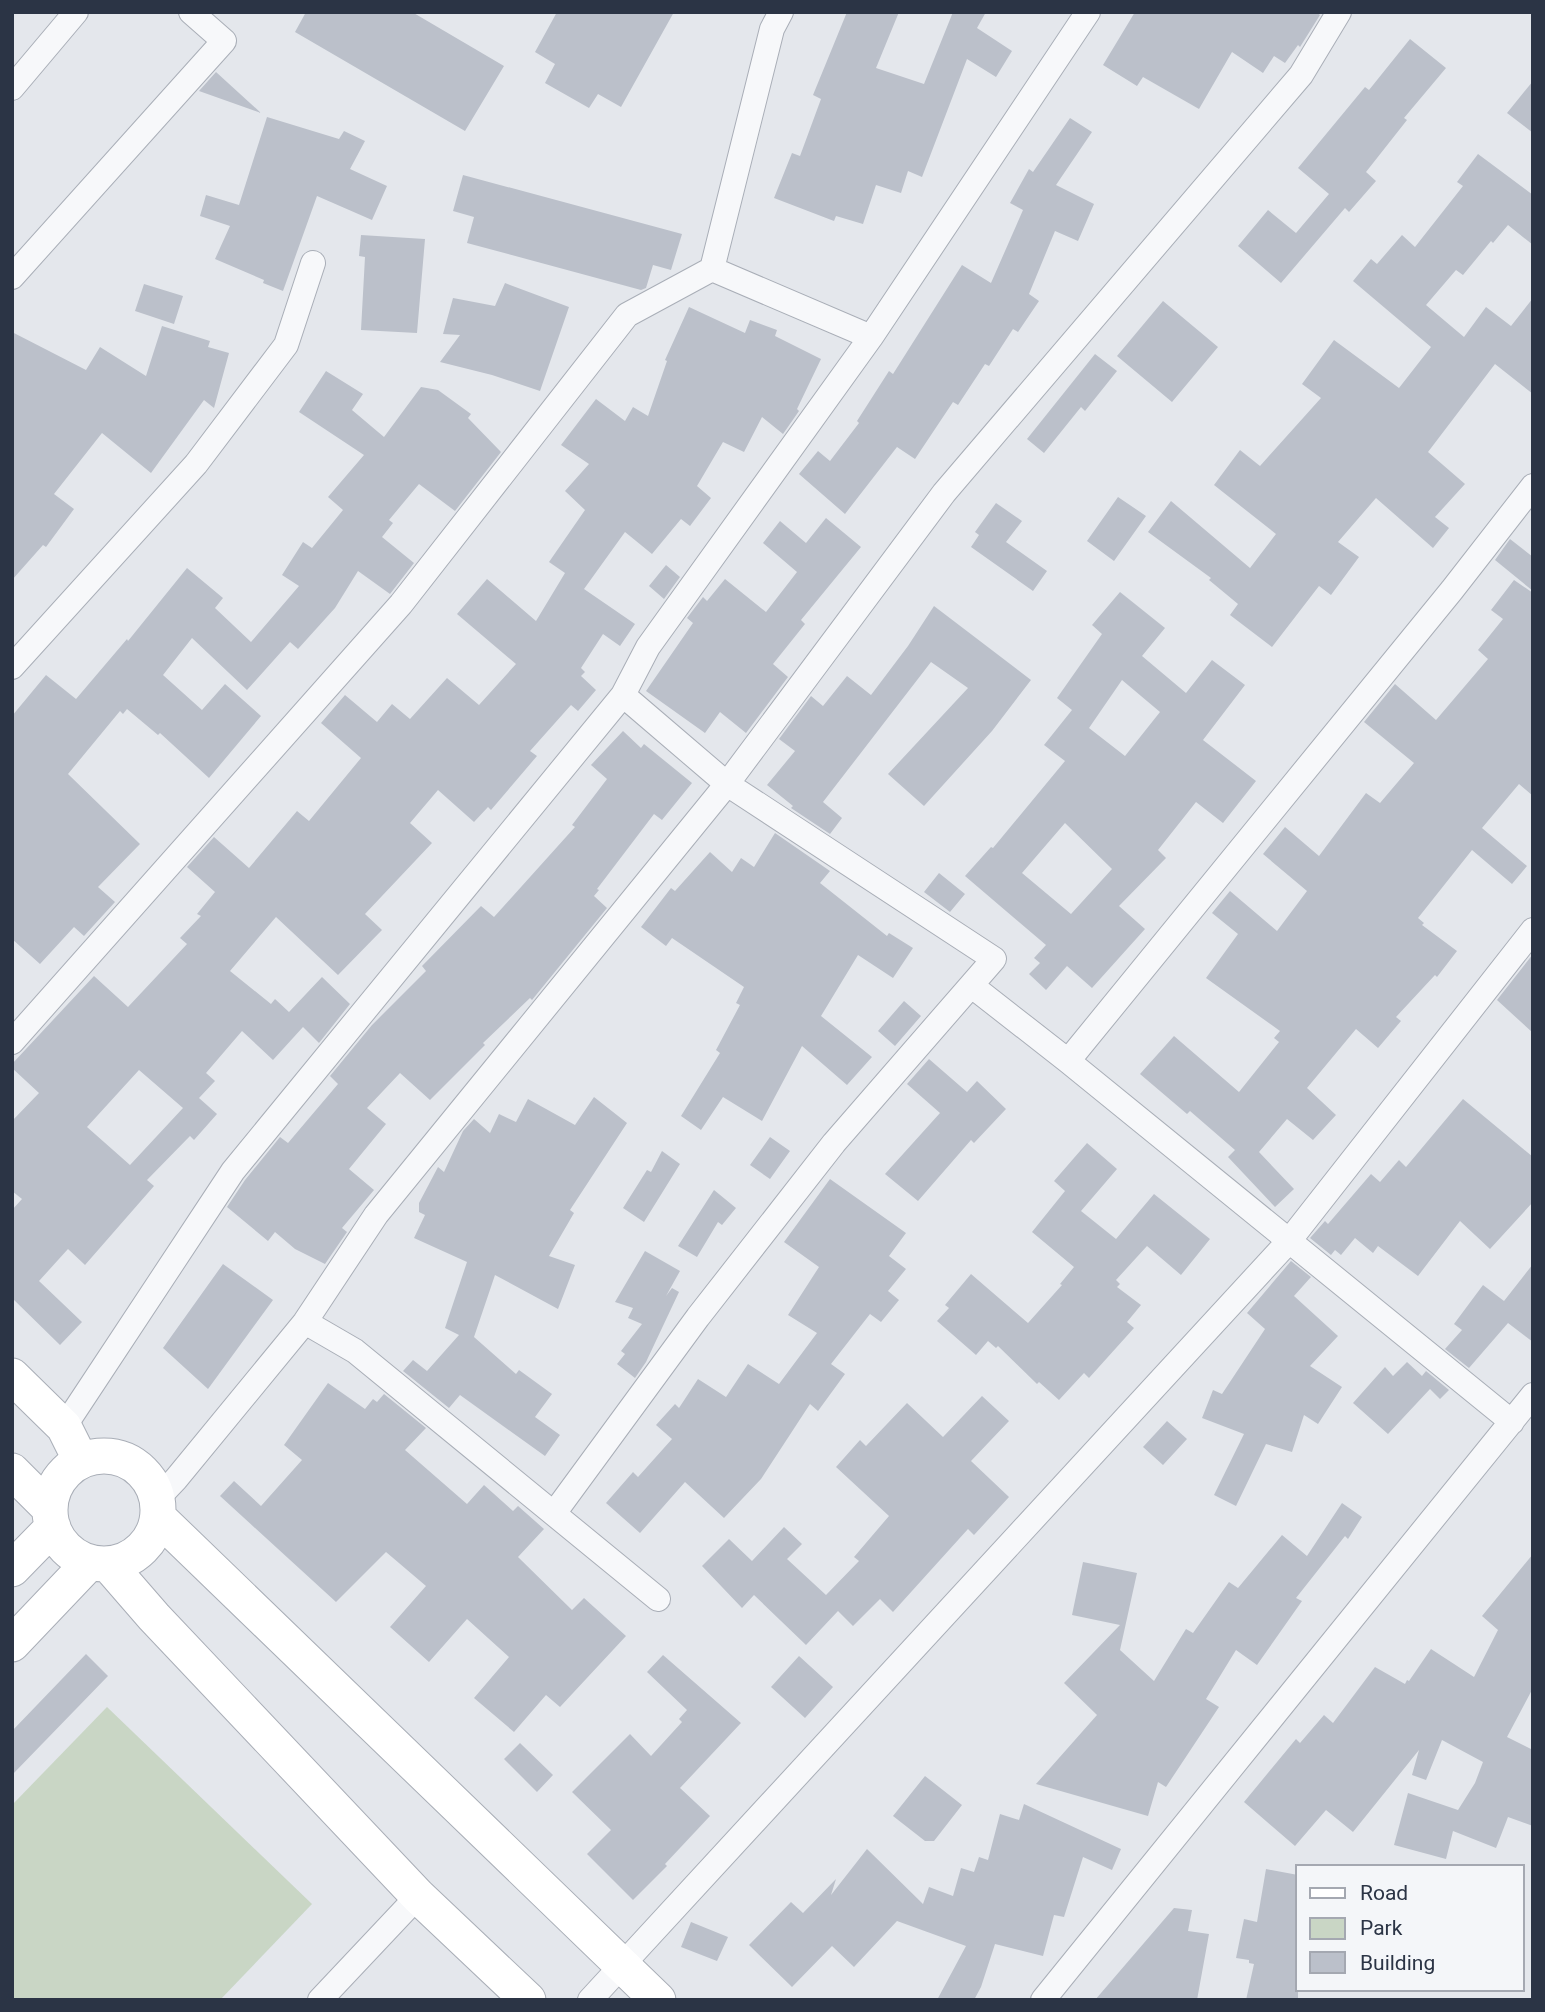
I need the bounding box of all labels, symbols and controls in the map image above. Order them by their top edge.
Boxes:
legend [1296,1865,1524,1991]
text: Road [1360,1881,1408,1905]
text: Park [1360,1916,1403,1940]
text: Building [1360,1951,1435,1975]

